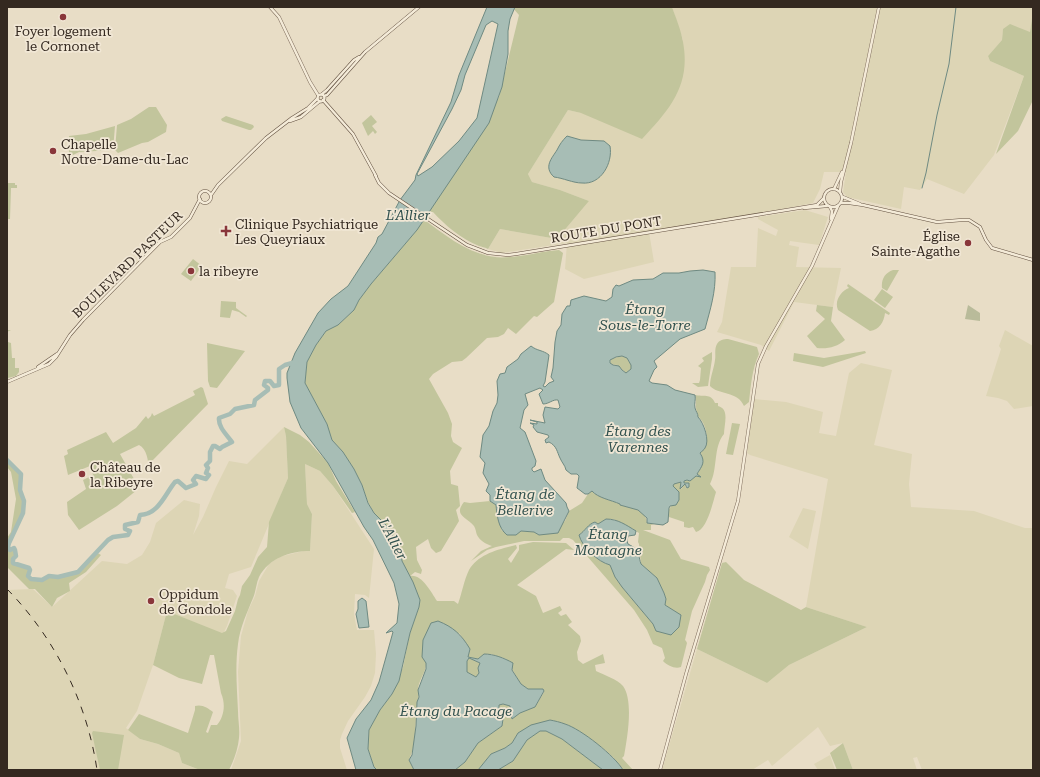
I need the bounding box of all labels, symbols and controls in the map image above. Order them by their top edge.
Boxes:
marker: Foyer logement le Cornonet [58,12,68,22]
place label: Foyer logement le Cornonet [15,24,111,54]
place label: Chapelle Notre-Dame-du-Lac [61,137,189,167]
marker: Chapelle Notre-Dame-du-Lac [48,146,58,156]
water label: L'Allier [385,207,430,223]
street label: BOULEVARD PASTEUR [69,208,185,321]
street label: ROUTE DU PONT [550,213,663,246]
place label: Clinique Psychiatrique Les Queyriaux [235,217,378,247]
marker: Clinique Psychiatrique Les Queyriaux [220,225,232,237]
place label: Église Sainte-Agathe [871,228,960,259]
marker: Église Sainte-Agathe [963,238,973,248]
place label: la ribeyre [199,264,258,279]
marker: la ribeyre [186,266,196,276]
water label: Étang Sous-le-Torre [598,301,691,333]
water label: Étang des Varennes [604,423,671,455]
place label: Château de la Ribeyre [90,460,160,490]
marker: Château de la Ribeyre [77,469,87,479]
water label: Étang de Bellerive [494,486,555,518]
water label: L'Allier [375,515,411,563]
water label: Étang Montagne [573,526,642,558]
place label: Oppidum de Gondole [159,587,232,617]
marker: Oppidum de Gondole [146,596,156,606]
water label: Étang du Pacage [399,703,512,719]

